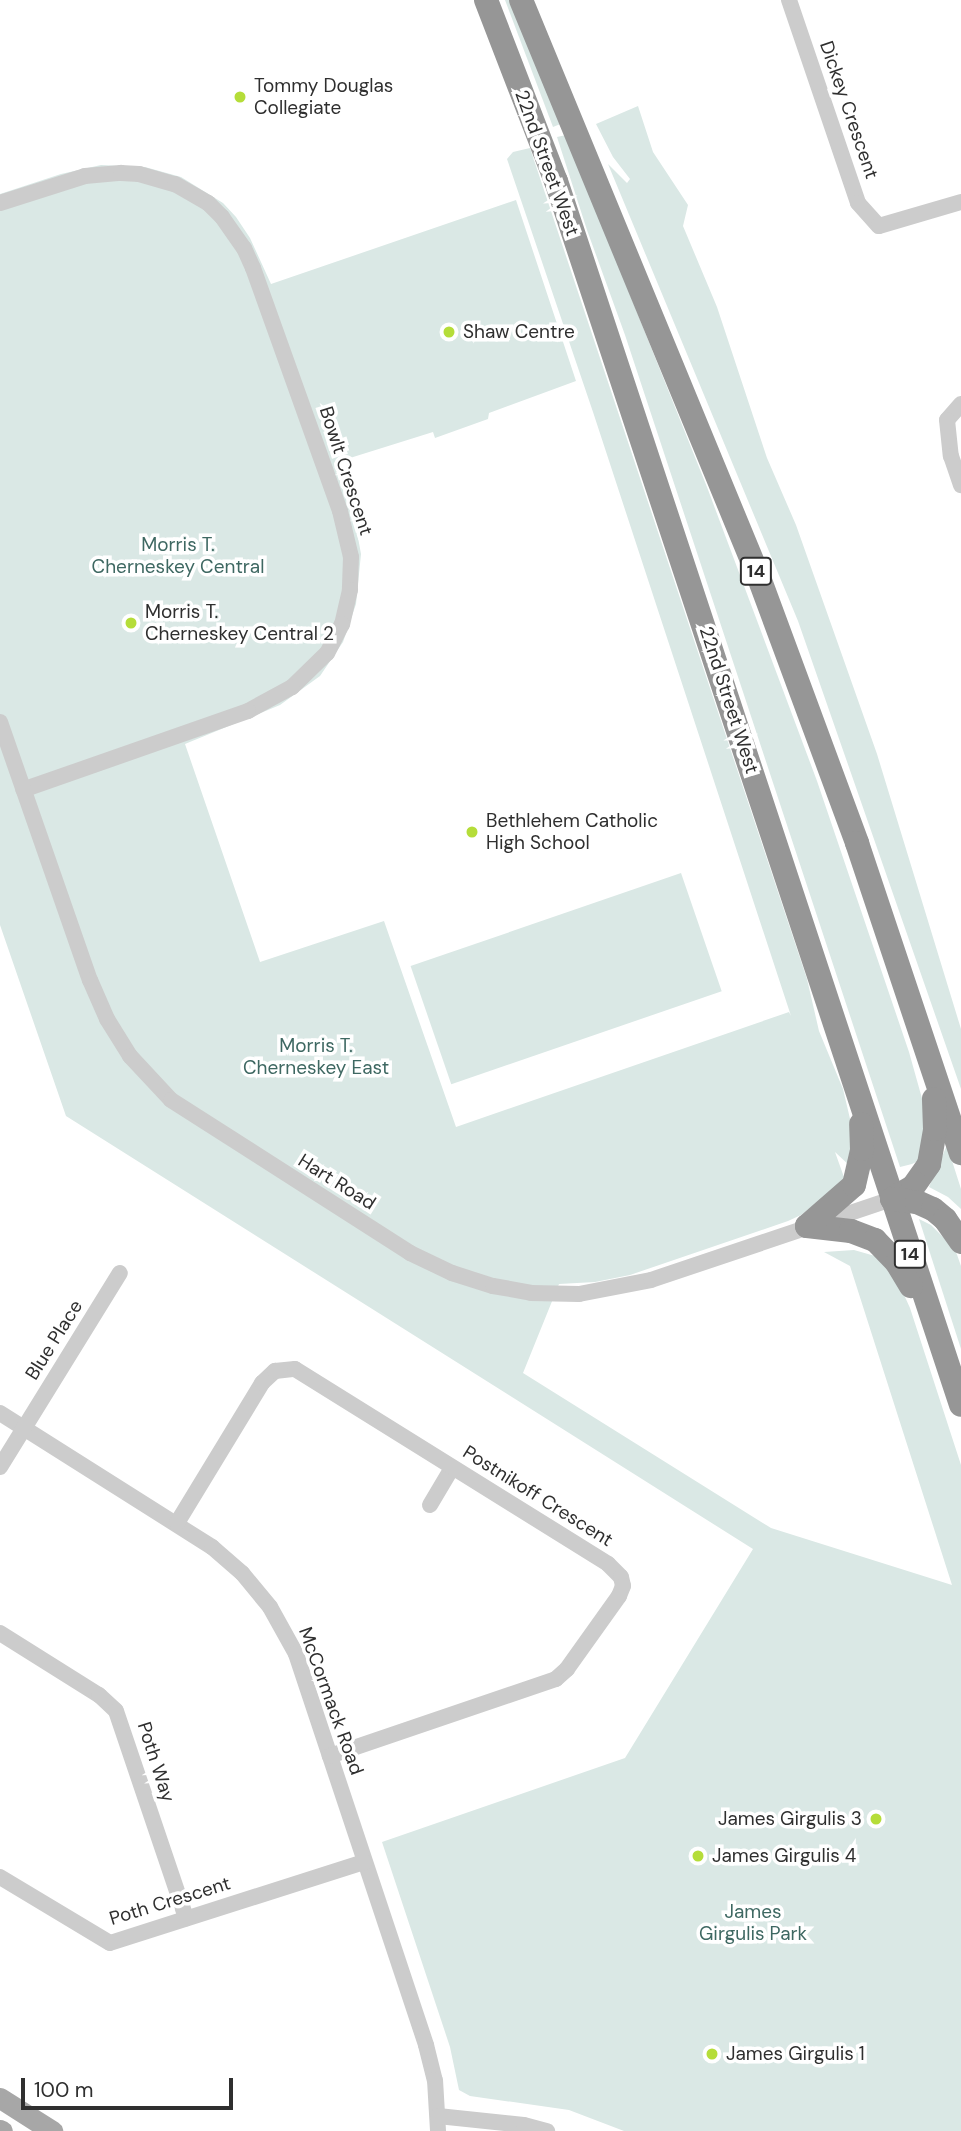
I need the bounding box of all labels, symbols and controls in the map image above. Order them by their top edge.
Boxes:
street label: Dickey Crescent [815,38,883,182]
place label: Tommy Douglas Collegiate [254,75,393,119]
street label: 22nd Street West [510,87,584,239]
marker: Tommy Douglas Collegiate [232,89,248,105]
place label: Shaw Centre [463,321,575,343]
marker: Shaw Centre [441,324,457,340]
street label: Bowlt Crescent [314,404,378,538]
park label: Morris T. Cherneskey Central [92,534,264,578]
road number: 14 [738,556,774,586]
place label: Morris T. Cherneskey Central 2 [145,601,334,645]
marker: Morris T. Cherneskey Central 2 [123,615,139,631]
street label: 22nd Street West [694,624,764,776]
place label: Bethlehem Catholic High School [486,810,658,854]
marker: Bethlehem Catholic High School [464,824,480,840]
park label: Morris T. Cherneskey East [243,1035,389,1079]
street label: Hart Road [294,1149,380,1215]
road number: 14 [892,1240,928,1268]
street label: Blue Place [21,1296,87,1384]
street label: Postnikoff Crescent [459,1441,617,1551]
street label: McCormack Road [294,1624,368,1778]
street label: Poth Way [132,1719,180,1805]
place label: James Girgulis 3 [718,1808,862,1830]
marker: James Girgulis 3 [868,1811,884,1827]
place label: James Girgulis 4 [712,1845,856,1867]
marker: James Girgulis 4 [690,1848,706,1864]
street label: Poth Crescent [107,1872,233,1930]
park label: James Girgulis Park [699,1901,807,1945]
place label: James Girgulis 1 [726,2043,865,2065]
marker: James Girgulis 1 [704,2046,720,2062]
scale bar [24,2064,236,2108]
text: 100 m [34,2076,94,2104]

